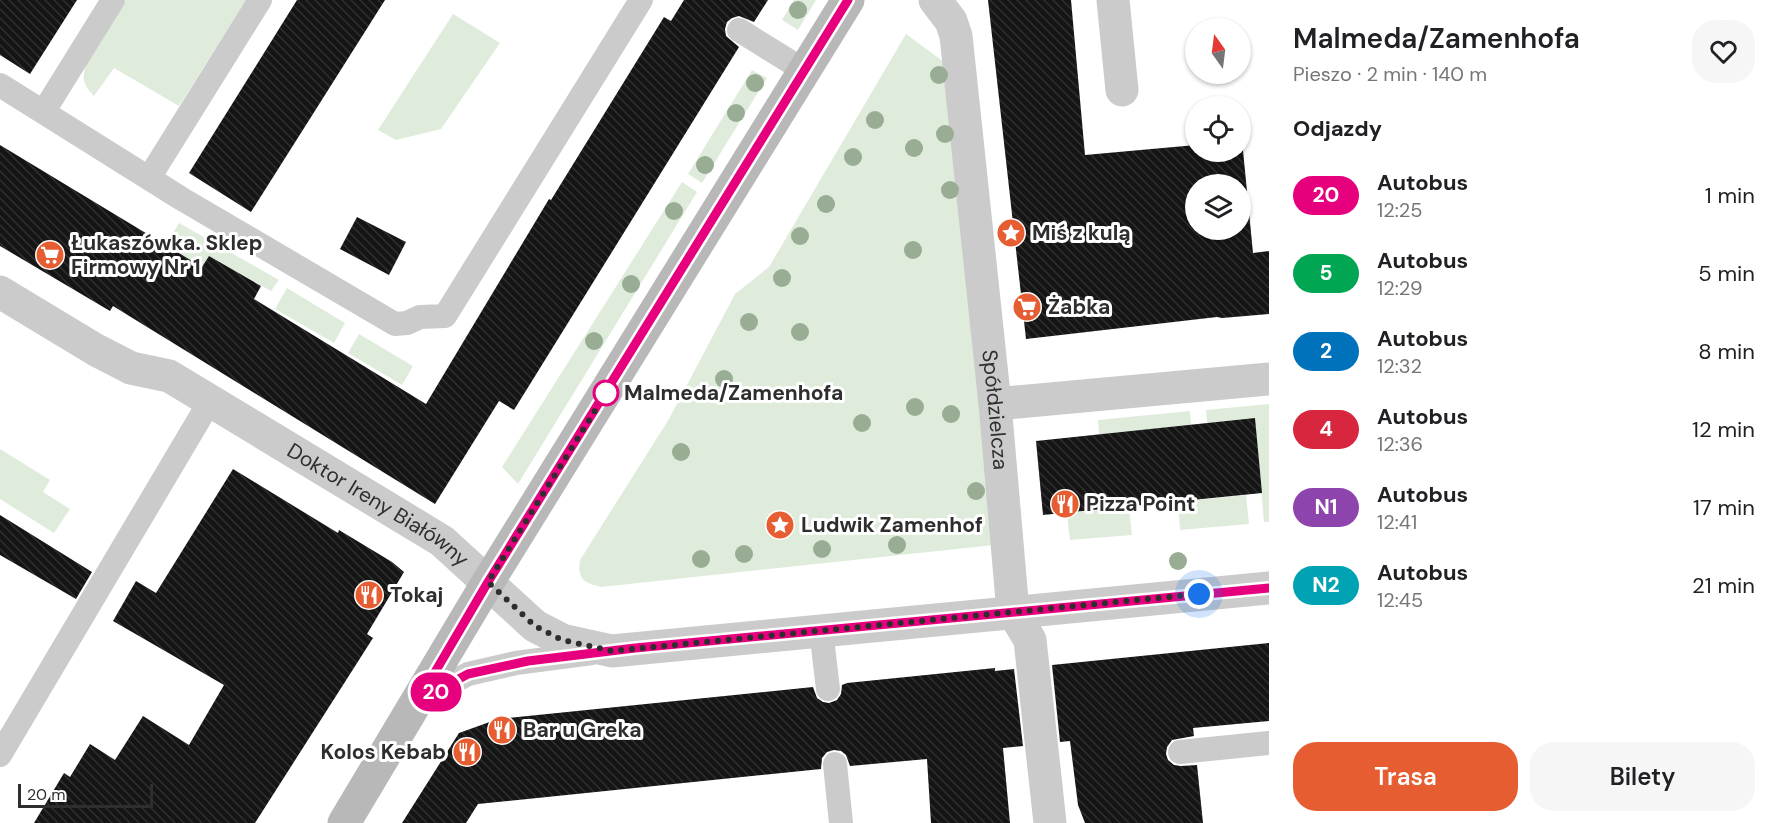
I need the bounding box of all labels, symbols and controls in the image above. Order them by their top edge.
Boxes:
north arrow [1185,18,1251,84]
map controls [1185,18,1251,240]
text: Malmeda/Zamenhofa [1293,20,1580,57]
button: heart [1692,20,1755,83]
text: Pieszo · 2 min · 140 m [1293,61,1487,87]
button: locate [1185,96,1251,162]
text: Odjazdy [1293,114,1382,143]
text: Autobus [1377,168,1468,197]
button: layers [1185,174,1251,240]
text: 20 [1313,181,1339,209]
text: 1 min [1705,181,1755,210]
text: 12:25 [1377,197,1423,223]
place icon: Miś z kulą [995,217,1027,249]
place label: Miś z kulą [1032,219,1131,247]
place label: Łukaszówka. Sklep Firmowy Nr 1 [71,229,262,281]
supermarket icon: Łukaszówka. Sklep Firmowy Nr 1 [34,239,66,271]
text: Autobus [1377,246,1468,275]
text: 5 [1319,259,1333,287]
text: 5 min [1698,259,1755,288]
text: 12:29 [1377,275,1423,301]
supermarket icon: Żabka [1011,291,1043,323]
place label: Żabka [1048,293,1110,321]
text: Autobus [1377,324,1468,353]
text: 2 [1320,337,1332,365]
text: 8 min [1698,337,1755,366]
street label: Spółdzielcza [975,348,1015,471]
text: 12:32 [1377,353,1422,379]
place label: Malmeda/Zamenhofa [624,379,843,407]
marker: Malmeda/Zamenhofa [593,380,619,406]
text: Autobus [1377,402,1468,431]
text: 4 [1319,415,1333,443]
text: 12 min [1692,415,1755,444]
text: 12:36 [1377,431,1423,457]
street label: Doktor Ireny Białówny [282,437,475,573]
text: Autobus [1377,480,1468,509]
restaurant icon: Pizza Point [1049,488,1081,520]
place label: Pizza Point [1086,490,1195,518]
text: N1 [1315,493,1337,521]
text: 17 min [1693,493,1755,522]
place icon: Ludwik Zamenhof [764,509,796,541]
text: 12:41 [1377,509,1417,535]
place label: Ludwik Zamenhof [801,511,983,539]
text: Autobus [1377,558,1468,587]
text: N2 [1312,571,1340,599]
text: 21 min [1692,571,1755,600]
restaurant icon: Tokaj [353,579,385,611]
your location [1184,579,1214,609]
place label: Tokaj [390,581,443,609]
text: 12:45 [1377,587,1423,613]
line badge: 20 [409,672,463,712]
text: 20 [423,678,449,706]
restaurant icon: Bar u Greka [486,714,518,746]
place label: Bar u Greka [523,716,642,744]
restaurant icon: Kolos Kebab [451,736,483,768]
place label: Kolos Kebab [321,738,446,766]
button: Trasa [1293,742,1518,811]
button: Bilety [1530,742,1755,811]
scale bar [18,781,153,808]
text: 20 m [27,784,66,805]

